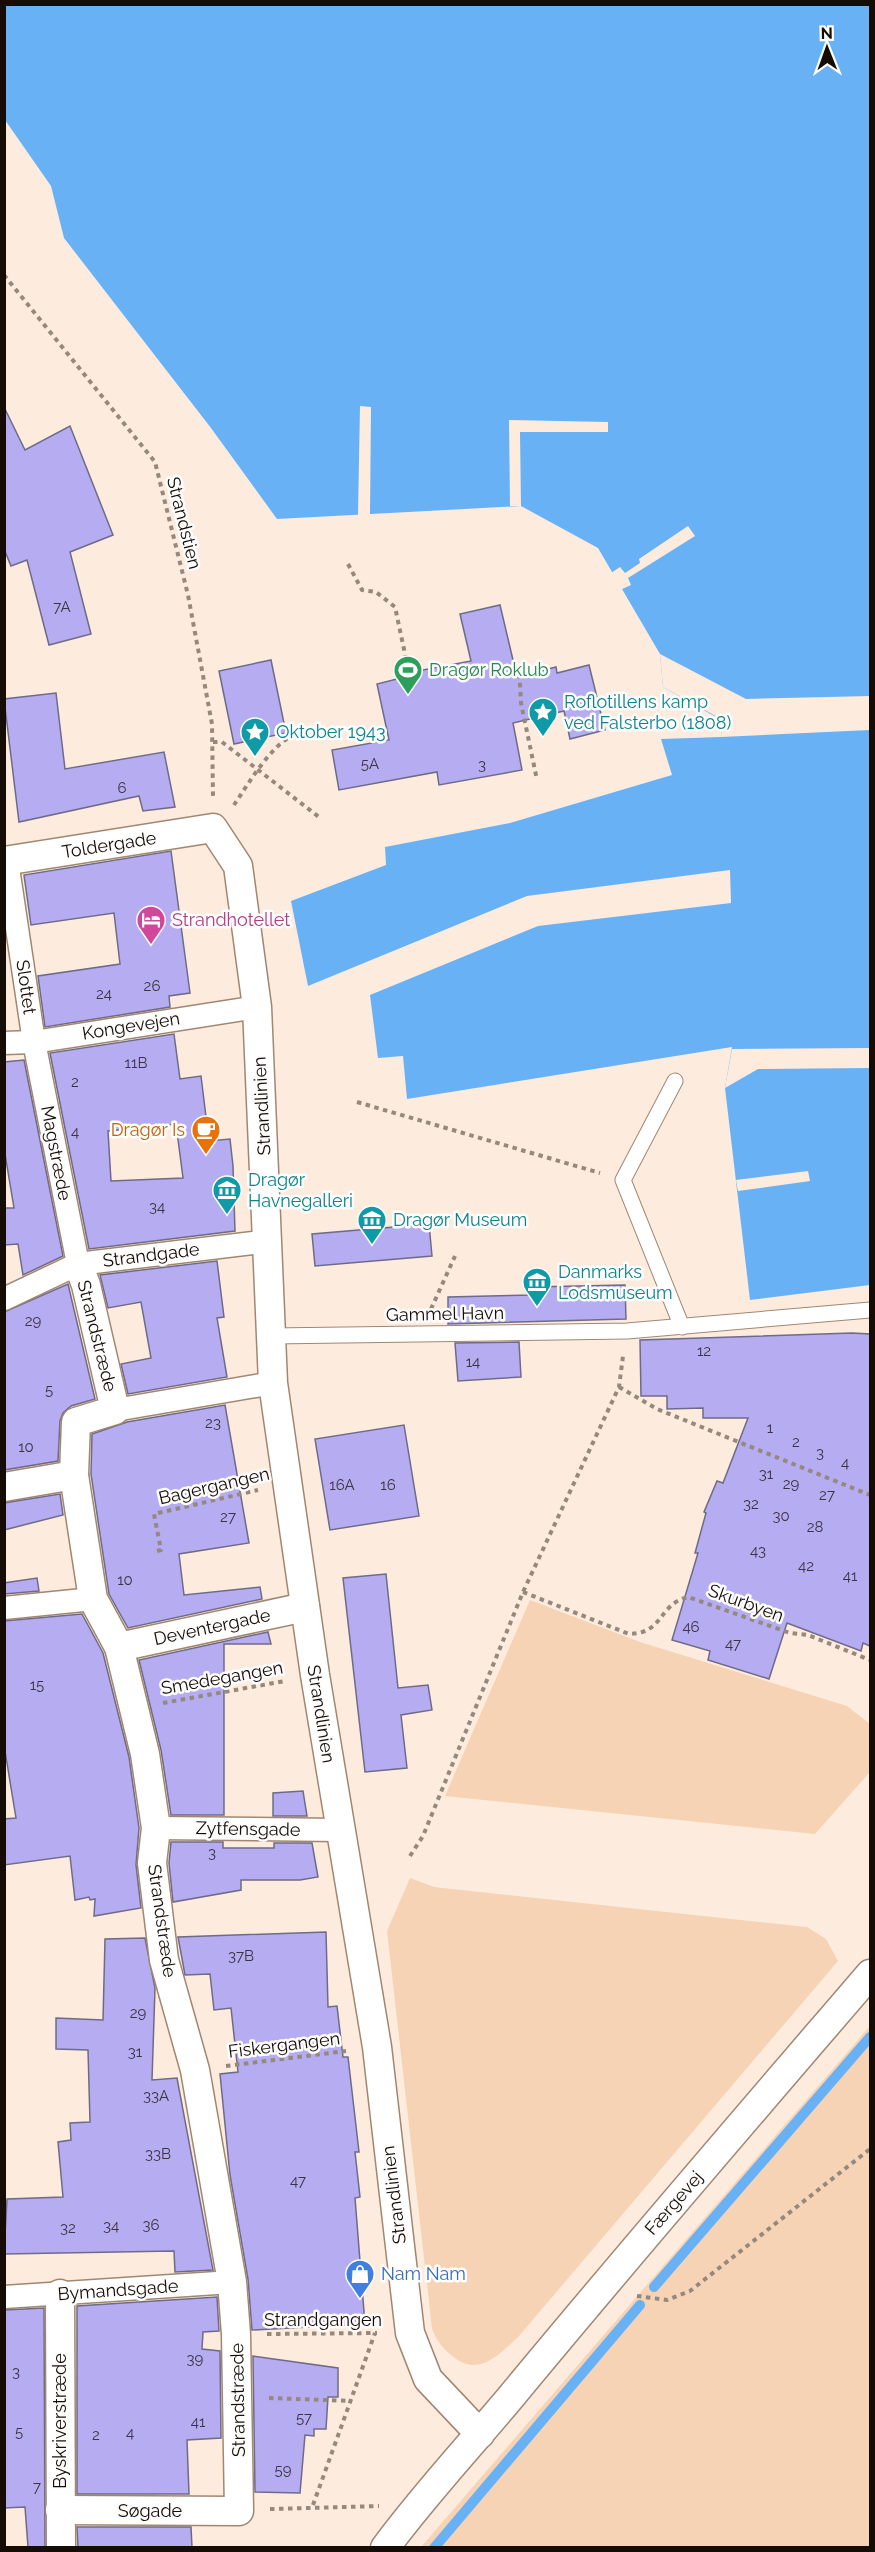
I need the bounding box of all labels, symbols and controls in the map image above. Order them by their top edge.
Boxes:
north arrow [797,18,857,78]
text: N [820,24,833,43]
street label: Strandstien [163,475,206,571]
house number: 7A [53,598,71,616]
sports icon: Dragør Roklub [392,654,424,696]
place label: Dragør Roklub [429,659,549,680]
place label: Roflotillens kamp ved Falsterbo (1808) [564,691,732,733]
place icon: Roflotillens kamp ved Falsterbo (1808) [527,696,559,738]
place icon: Oktober 1943 [239,716,271,758]
place label: Oktober 1943 [276,721,386,742]
house number: 5A [361,755,379,773]
house number: 3 [478,756,486,774]
house number: 6 [117,779,127,797]
street label: Toldergade [60,827,158,862]
hotel icon: Strandhotellet [135,904,167,946]
place label: Strandhotellet [172,909,290,930]
street label: Slottet [12,958,41,1016]
house number: 26 [144,977,160,995]
house number: 24 [96,985,112,1003]
street label: Kongevejen [81,1007,181,1044]
house number: 11B [125,1054,147,1072]
street label: Strandlinien [248,1056,275,1156]
house number: 2 [71,1073,79,1091]
street label: Magstræde [37,1104,76,1203]
cafe icon: Dragør Is [190,1114,222,1156]
place label: Dragør Is [111,1119,185,1140]
house number: 4 [71,1123,79,1141]
place label: Dragør Havnegalleri [248,1169,353,1211]
museum icon: Dragør Havnegalleri [211,1174,243,1216]
house number: 34 [149,1198,165,1216]
museum icon: Dragør Museum [356,1204,388,1246]
place label: Dragør Museum [393,1209,527,1230]
street label: Strandgade [101,1238,201,1271]
place label: Danmarks Lodsmuseum [558,1261,673,1303]
museum icon: Danmarks Lodsmuseum [521,1266,553,1308]
street label: Strandstræde [73,1278,122,1394]
street label: Gammel Havn [386,1302,504,1325]
house number: 29 [25,1312,42,1330]
house number: 12 [697,1342,711,1360]
house number: 14 [466,1353,480,1371]
house number: 5 [45,1381,53,1399]
house number: 23 [205,1414,221,1432]
house number: 1 [767,1419,774,1437]
house number: 2 [792,1433,800,1451]
house number: 10 [18,1438,34,1456]
house number: 3 [816,1444,824,1462]
house number: 4 [841,1454,849,1472]
street label: Bagergangen [156,1463,271,1508]
house number: 31 [759,1465,774,1483]
house number: 29 [783,1475,800,1493]
house number: 16A [329,1476,355,1494]
house number: 16 [380,1476,396,1494]
house number: 27 [819,1486,835,1504]
house number: 32 [743,1495,759,1513]
house number: 30 [772,1507,790,1525]
house number: 27 [220,1508,236,1526]
house number: 28 [807,1518,823,1536]
house number: 43 [750,1542,766,1560]
house number: 42 [798,1557,814,1575]
house number: 41 [843,1567,858,1585]
house number: 10 [117,1571,133,1589]
street label: Skurbyen [706,1579,787,1626]
street label: Deventergade [152,1604,273,1649]
house number: 46 [682,1618,700,1636]
house number: 47 [725,1635,741,1653]
street label: Smedegangen [159,1656,285,1699]
street label: Strandlinien [303,1663,340,1764]
house number: 15 [30,1676,44,1694]
street label: Zytfensgade [195,1817,301,1840]
house number: 3 [208,1844,216,1862]
street label: Strandstræde [144,1863,181,1979]
house number: 37B [228,1947,254,1965]
house number: 29 [130,2004,147,2022]
street label: Fiskergangen [227,2027,341,2062]
house number: 31 [128,2043,143,2061]
house number: 33A [143,2087,169,2105]
house number: 33B [145,2145,171,2163]
street label: Strandlinien [377,2145,410,2245]
street label: Færgevej [640,2167,707,2239]
house number: 47 [290,2172,306,2190]
house number: 36 [142,2216,160,2234]
house number: 34 [103,2217,119,2235]
house number: 32 [60,2219,76,2237]
shop icon: Nam Nam [344,2258,376,2300]
place label: Nam Nam [381,2263,466,2284]
street label: Bymandsgade [57,2275,180,2304]
street label: Strandgangen [264,2309,382,2330]
street label: Strandstræde [226,2342,249,2457]
house number: 39 [187,2350,204,2368]
street label: Byskriverstræde [49,2353,70,2489]
house number: 3 [12,2363,20,2381]
house number: 57 [296,2409,312,2427]
house number: 41 [191,2413,206,2431]
house number: 5 [15,2423,23,2441]
house number: 4 [126,2424,134,2442]
house number: 2 [92,2426,100,2444]
house number: 59 [275,2461,292,2479]
house number: 7 [33,2478,41,2496]
street label: Søgade [118,2500,183,2521]

